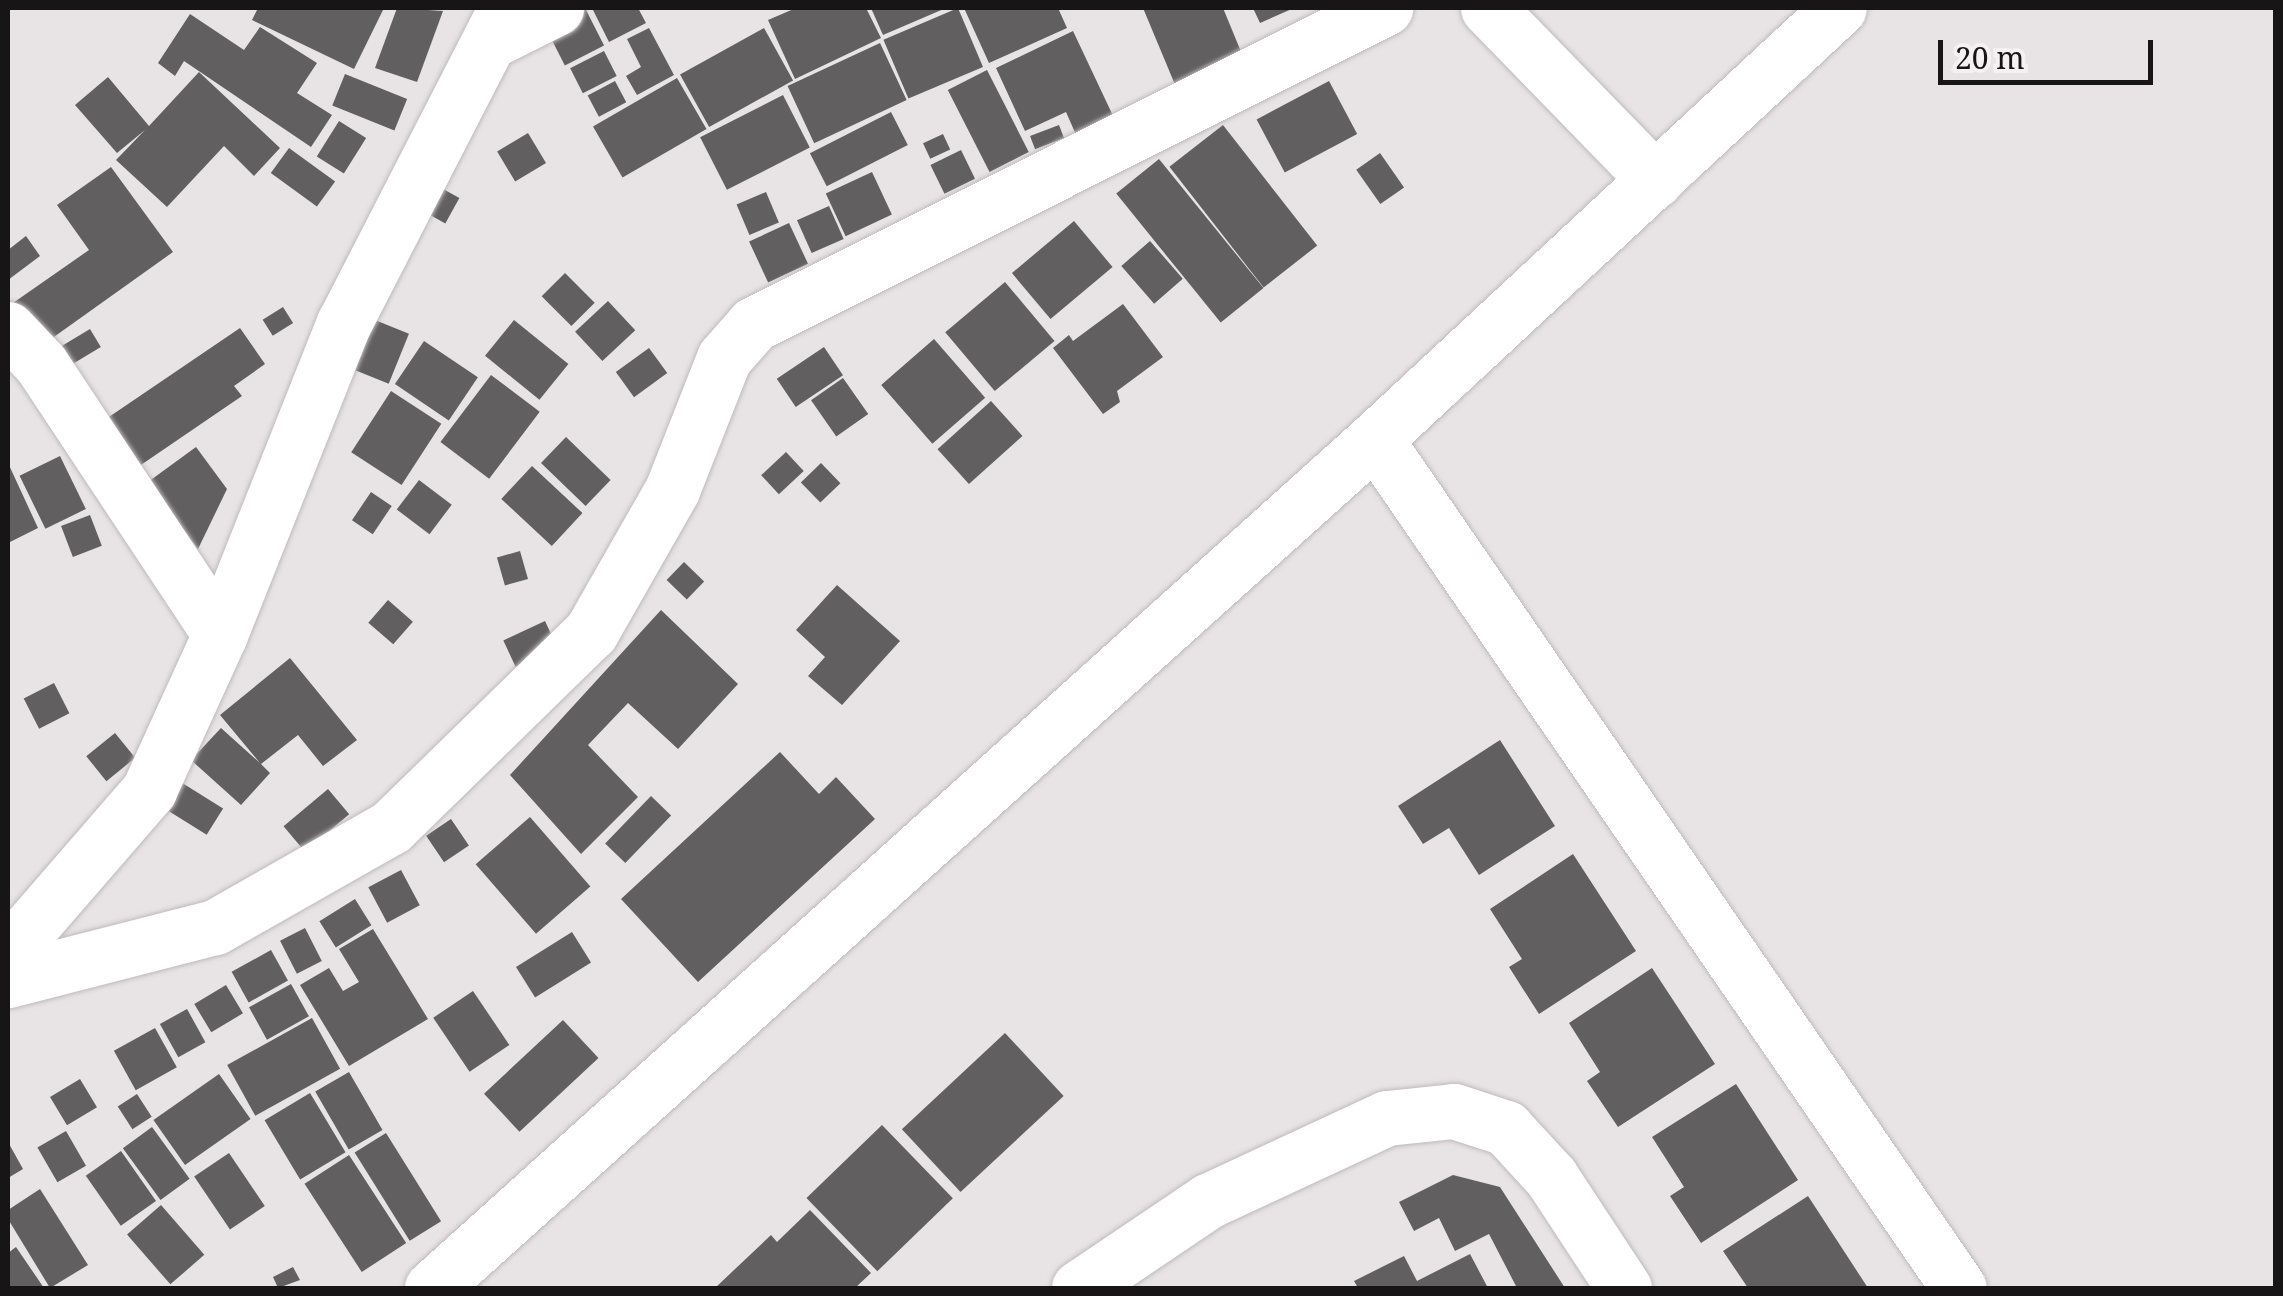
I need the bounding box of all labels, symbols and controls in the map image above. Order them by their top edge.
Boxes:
scale bar [1943,20,2158,82]
text: 20 m [1955,37,2025,78]

